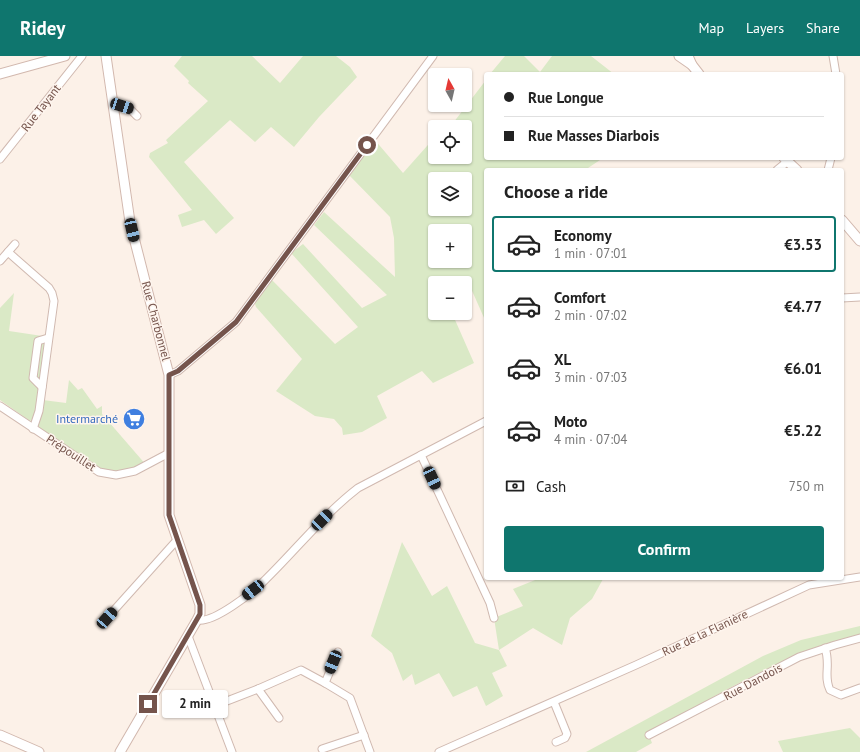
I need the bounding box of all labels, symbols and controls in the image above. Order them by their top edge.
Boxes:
text: Ridey [20,16,65,40]
text: Map [698,19,724,37]
text: Layers [746,19,784,37]
text: Share [806,19,840,37]
north arrow [428,68,472,112]
map controls [428,68,472,320]
street label: Rue Tayant [17,81,64,134]
text: Rue Longue [528,88,604,107]
car [109,97,135,115]
button: locate [428,120,472,164]
text: Rue Masses Diarbois [528,126,659,145]
route start [358,136,376,154]
button: layers [428,172,472,216]
text: Choose a ride [504,180,608,203]
car [123,217,141,243]
button: + [428,224,472,268]
icon: car [506,226,542,262]
text: Economy [554,226,612,245]
text: €3.53 [784,235,822,254]
text: 1 min · 07:01 [554,245,627,262]
button: − [428,276,472,320]
street label: Rue Charbonnel [139,279,174,363]
icon: car [506,288,542,324]
text: Comfort [554,288,606,307]
text: €4.77 [784,297,822,316]
text: 2 min · 07:02 [554,307,627,324]
icon: car [506,350,542,386]
text: XL [554,350,571,369]
text: €6.01 [784,359,822,378]
text: 3 min · 07:03 [554,369,627,386]
supermarket icon: Intermarché [121,406,147,432]
place label: Intermarché [56,411,118,426]
icon: car [506,412,542,448]
text: Moto [554,412,587,431]
text: €5.22 [784,421,822,440]
street label: Prépouillet [44,431,99,474]
text: 4 min · 07:04 [554,431,627,448]
car [421,465,443,491]
icon: cash [504,475,526,497]
text: Cash [536,477,566,496]
text: 750 m [789,478,824,495]
car [309,507,335,533]
button: Confirm [504,526,824,572]
car [240,578,266,602]
car [95,605,119,631]
street label: Rue de la Flanière [660,606,750,659]
car [323,649,343,675]
street label: Rue Dandois [721,660,785,703]
callout: 2 min [162,690,228,718]
route end [139,695,157,713]
text: 2 min [179,695,211,712]

